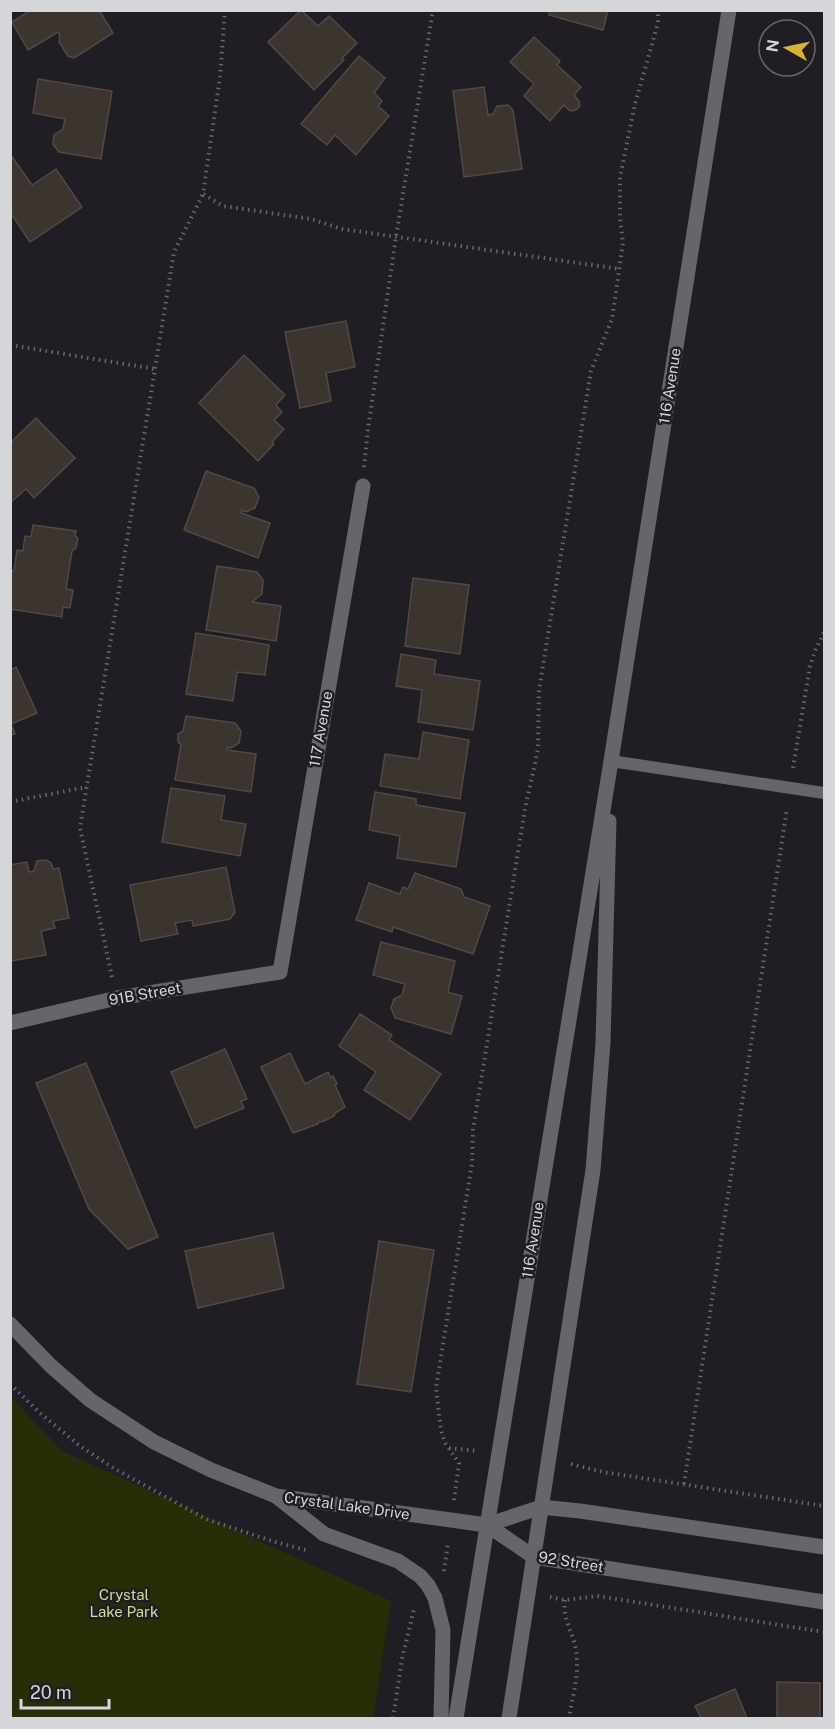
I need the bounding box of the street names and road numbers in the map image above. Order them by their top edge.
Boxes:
street label: 116 Avenue [655,347,684,425]
street label: 117 Avenue [306,690,336,768]
street label: 91B Street [107,979,182,1008]
street label: 116 Avenue [518,1201,547,1279]
street label: Crystal Lake Drive [283,1488,411,1523]
street label: 92 Street [537,1548,605,1575]

